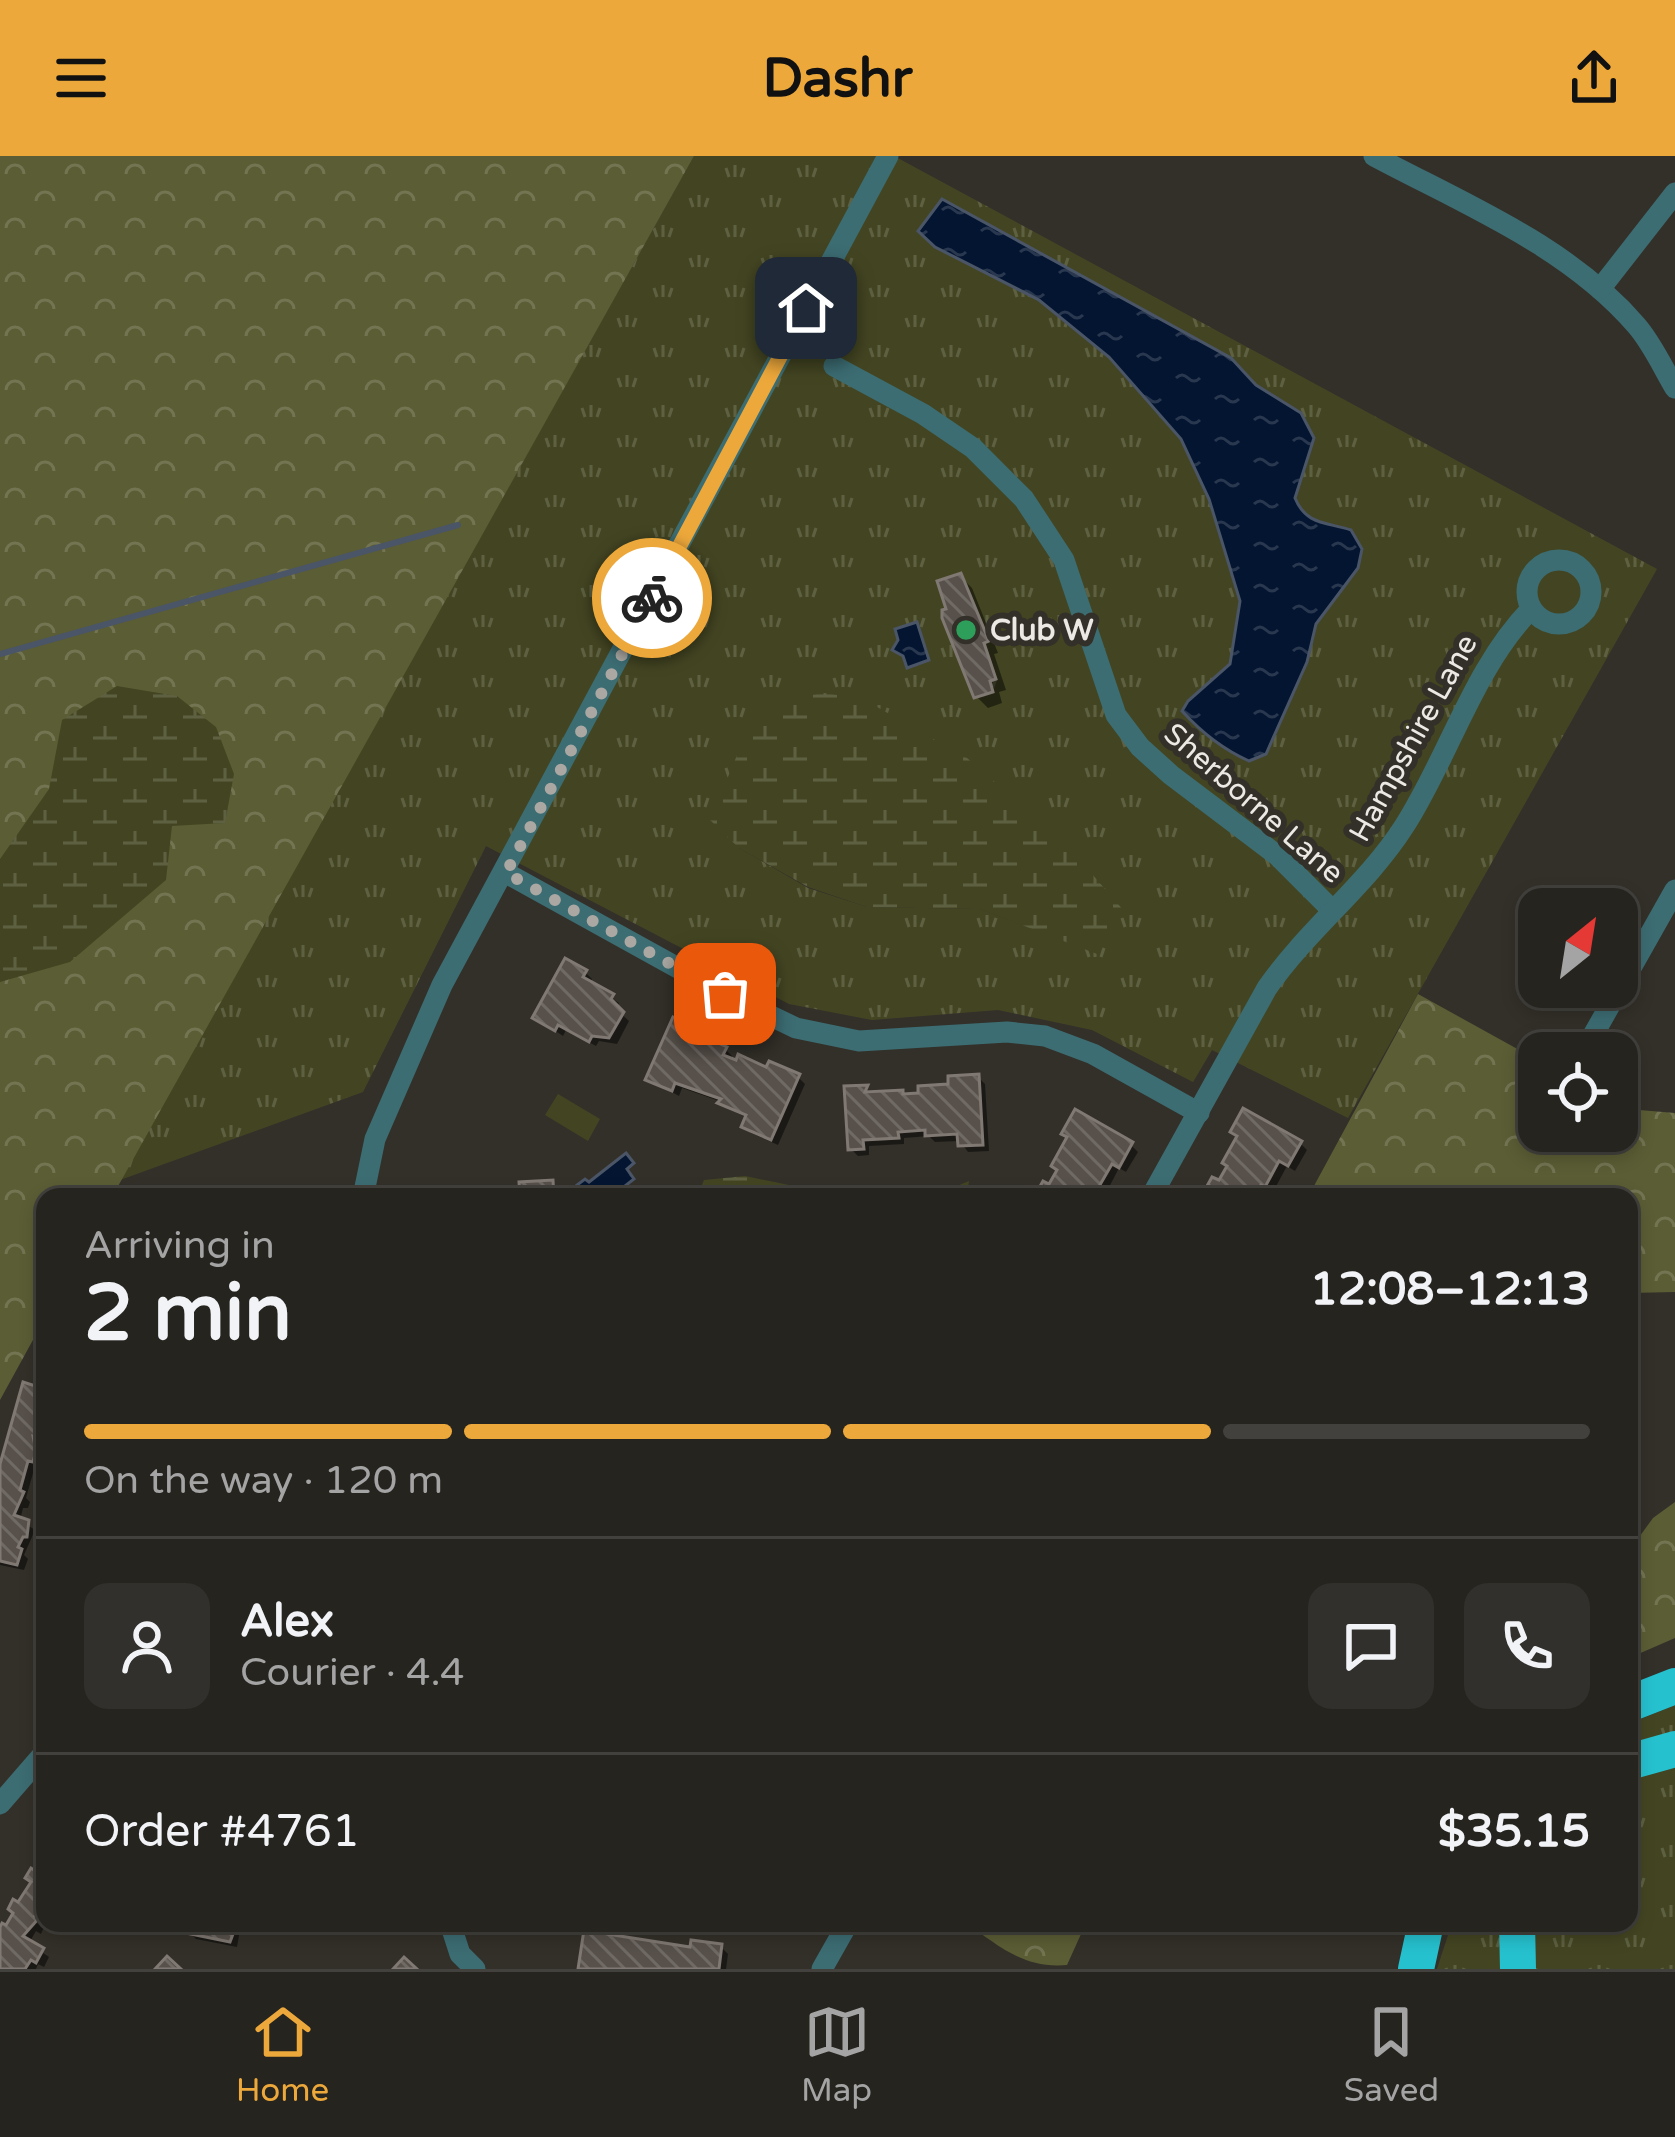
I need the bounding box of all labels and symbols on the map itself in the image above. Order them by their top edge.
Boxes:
pin [755,257,857,359]
courier [592,538,712,658]
place label: Club W [990,612,1094,649]
marker: Club W [953,617,979,643]
street label: Hampshire Lane [1341,628,1486,848]
street label: Sherborne Lane [1156,715,1351,892]
north arrow [1518,888,1638,1008]
pin [674,943,776,1045]

